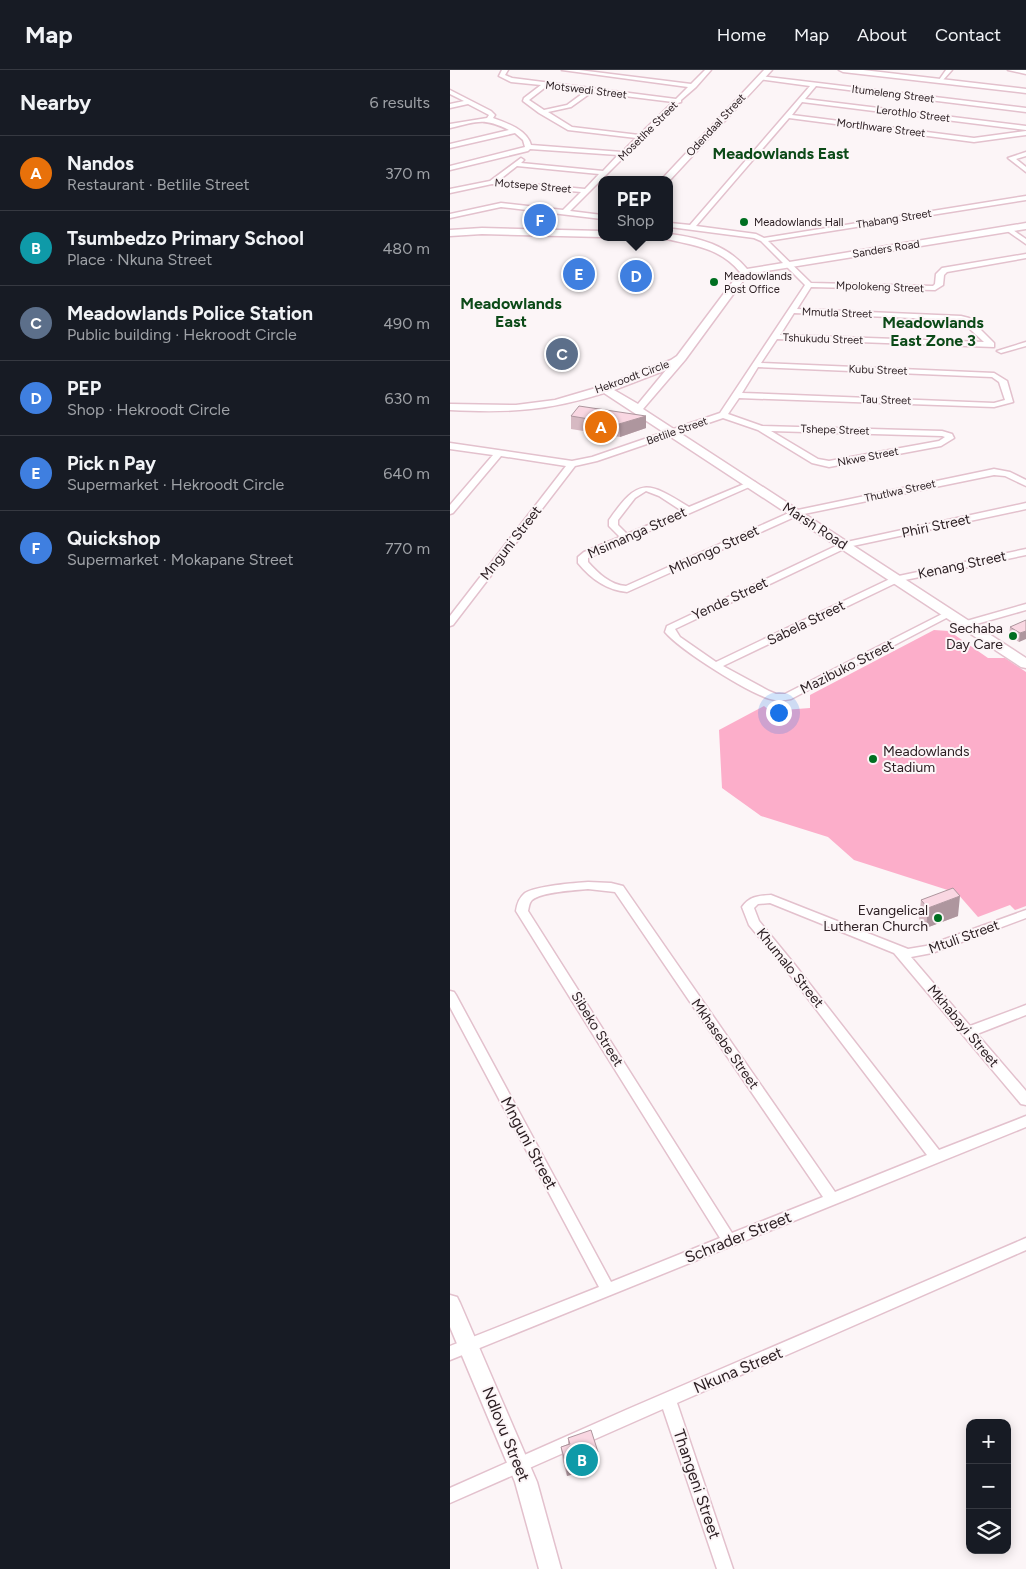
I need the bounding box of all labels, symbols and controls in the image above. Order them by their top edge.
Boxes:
text: Map [25,20,73,49]
text: Home [717,24,766,46]
text: Map [794,24,829,46]
text: About [857,24,907,46]
text: Contact [935,24,1001,46]
street label: Motswedi Street [545,79,627,101]
street label: Itumeleng Street [851,82,935,106]
text: Nearby [20,90,91,115]
street label: Odendaal Street [684,91,748,159]
text: 6 results [369,93,430,112]
street label: Mosetlhe Street [615,98,681,164]
street label: Lerothlo Street [875,103,951,125]
street label: Mortlhware Street [836,116,926,140]
district label: Meadowlands East [712,144,850,163]
text: Nandos [67,152,134,175]
text: A [30,164,42,183]
text: 370 m [385,164,430,183]
text: Restaurant · Betlile Street [67,175,250,194]
street label: Motsepe Street [494,176,572,196]
popup [598,176,673,241]
text: PEP [617,188,651,211]
pin: F [524,201,556,239]
street label: Thabang Street [855,207,933,231]
text: Shop [617,211,654,230]
marker: Meadowlands Hall [738,216,750,228]
place label: Meadowlands Hall [754,216,843,229]
text: Tsumbedzo Primary School [67,227,304,250]
street label: Sanders Road [851,237,921,261]
text: B [31,239,41,258]
text: 480 m [382,239,430,258]
text: Place · Nkuna Street [67,250,212,269]
pin: E [563,255,595,293]
pin: D [620,257,652,295]
place label: Meadowlands Post Office [724,270,792,296]
marker: Meadowlands Post Office [708,276,720,288]
street label: Mpolokeng Street [836,279,924,295]
district label: Meadowlands East [460,294,562,331]
text: Meadowlands Police Station [67,302,313,325]
street label: Mmutla Street [802,305,872,321]
district label: Meadowlands East Zone 3 [882,313,984,350]
text: C [30,314,42,333]
text: 490 m [383,314,430,333]
text: Public building · Hekroodt Circle [67,325,297,344]
street label: Tshukudu Street [783,331,863,347]
pin: C [546,335,578,373]
street label: Hekroodt Circle [593,358,671,396]
street label: Kubu Street [848,362,908,378]
text: PEP [67,377,101,400]
text: D [30,389,42,408]
text: 630 m [384,389,430,408]
street label: Tau Street [860,393,912,407]
text: Shop · Hekroodt Circle [67,400,230,419]
pin: A [585,408,617,446]
street label: Betlile Street [645,414,709,448]
street label: Tshepe Street [800,422,870,438]
street label: Nkwe Street [836,445,900,469]
text: Pick n Pay [67,452,156,475]
text: E [31,464,41,483]
text: 640 m [383,464,430,483]
text: Supermarket · Hekroodt Circle [67,475,284,494]
street label: Thutlwa Street [863,477,937,505]
street label: Marsh Road [779,499,851,553]
street label: Mnguni Street [477,503,545,583]
street label: Msimanga Street [585,504,689,562]
street label: Phiri Street [900,510,972,542]
street label: Mhlongo Street [666,522,762,578]
text: Quickshop [67,527,161,550]
text: F [32,539,40,558]
text: 770 m [385,539,430,558]
street label: Kenang Street [916,547,1008,583]
text: Supermarket · Mokapane Street [67,550,293,569]
street label: Yende Street [689,574,771,624]
street label: Sabela Street [764,597,848,649]
place label: Sechaba Day Care [946,620,1003,653]
marker: Sechaba Day Care [1007,630,1019,642]
street label: Mazibuko Street [797,636,897,698]
your location [766,700,792,726]
place label: Meadowlands Stadium [883,743,970,776]
marker: Meadowlands Stadium [867,753,879,765]
place label: Evangelical Lutheran Church [823,902,928,935]
marker: Evangelical Lutheran Church [932,912,944,924]
street label: Mtuli Street [926,916,1002,958]
street label: Khumalo Street [753,925,827,1011]
street label: Mkhabayi Street [924,981,1002,1071]
street label: Sibeko Street [567,988,627,1070]
street label: Mkhasebe Street [688,996,762,1092]
street label: Mnguni Street [497,1093,561,1193]
street label: Schrader Street [682,1207,794,1267]
street label: Nkuna Street [691,1343,785,1397]
street label: Ndlovu Street [478,1384,534,1484]
map controls [966,1419,1011,1554]
button: + [966,1419,1011,1464]
street label: Thangeni Street [669,1427,725,1541]
pin: B [566,1441,598,1479]
button: − [966,1464,1011,1509]
button: layers [966,1509,1011,1554]

